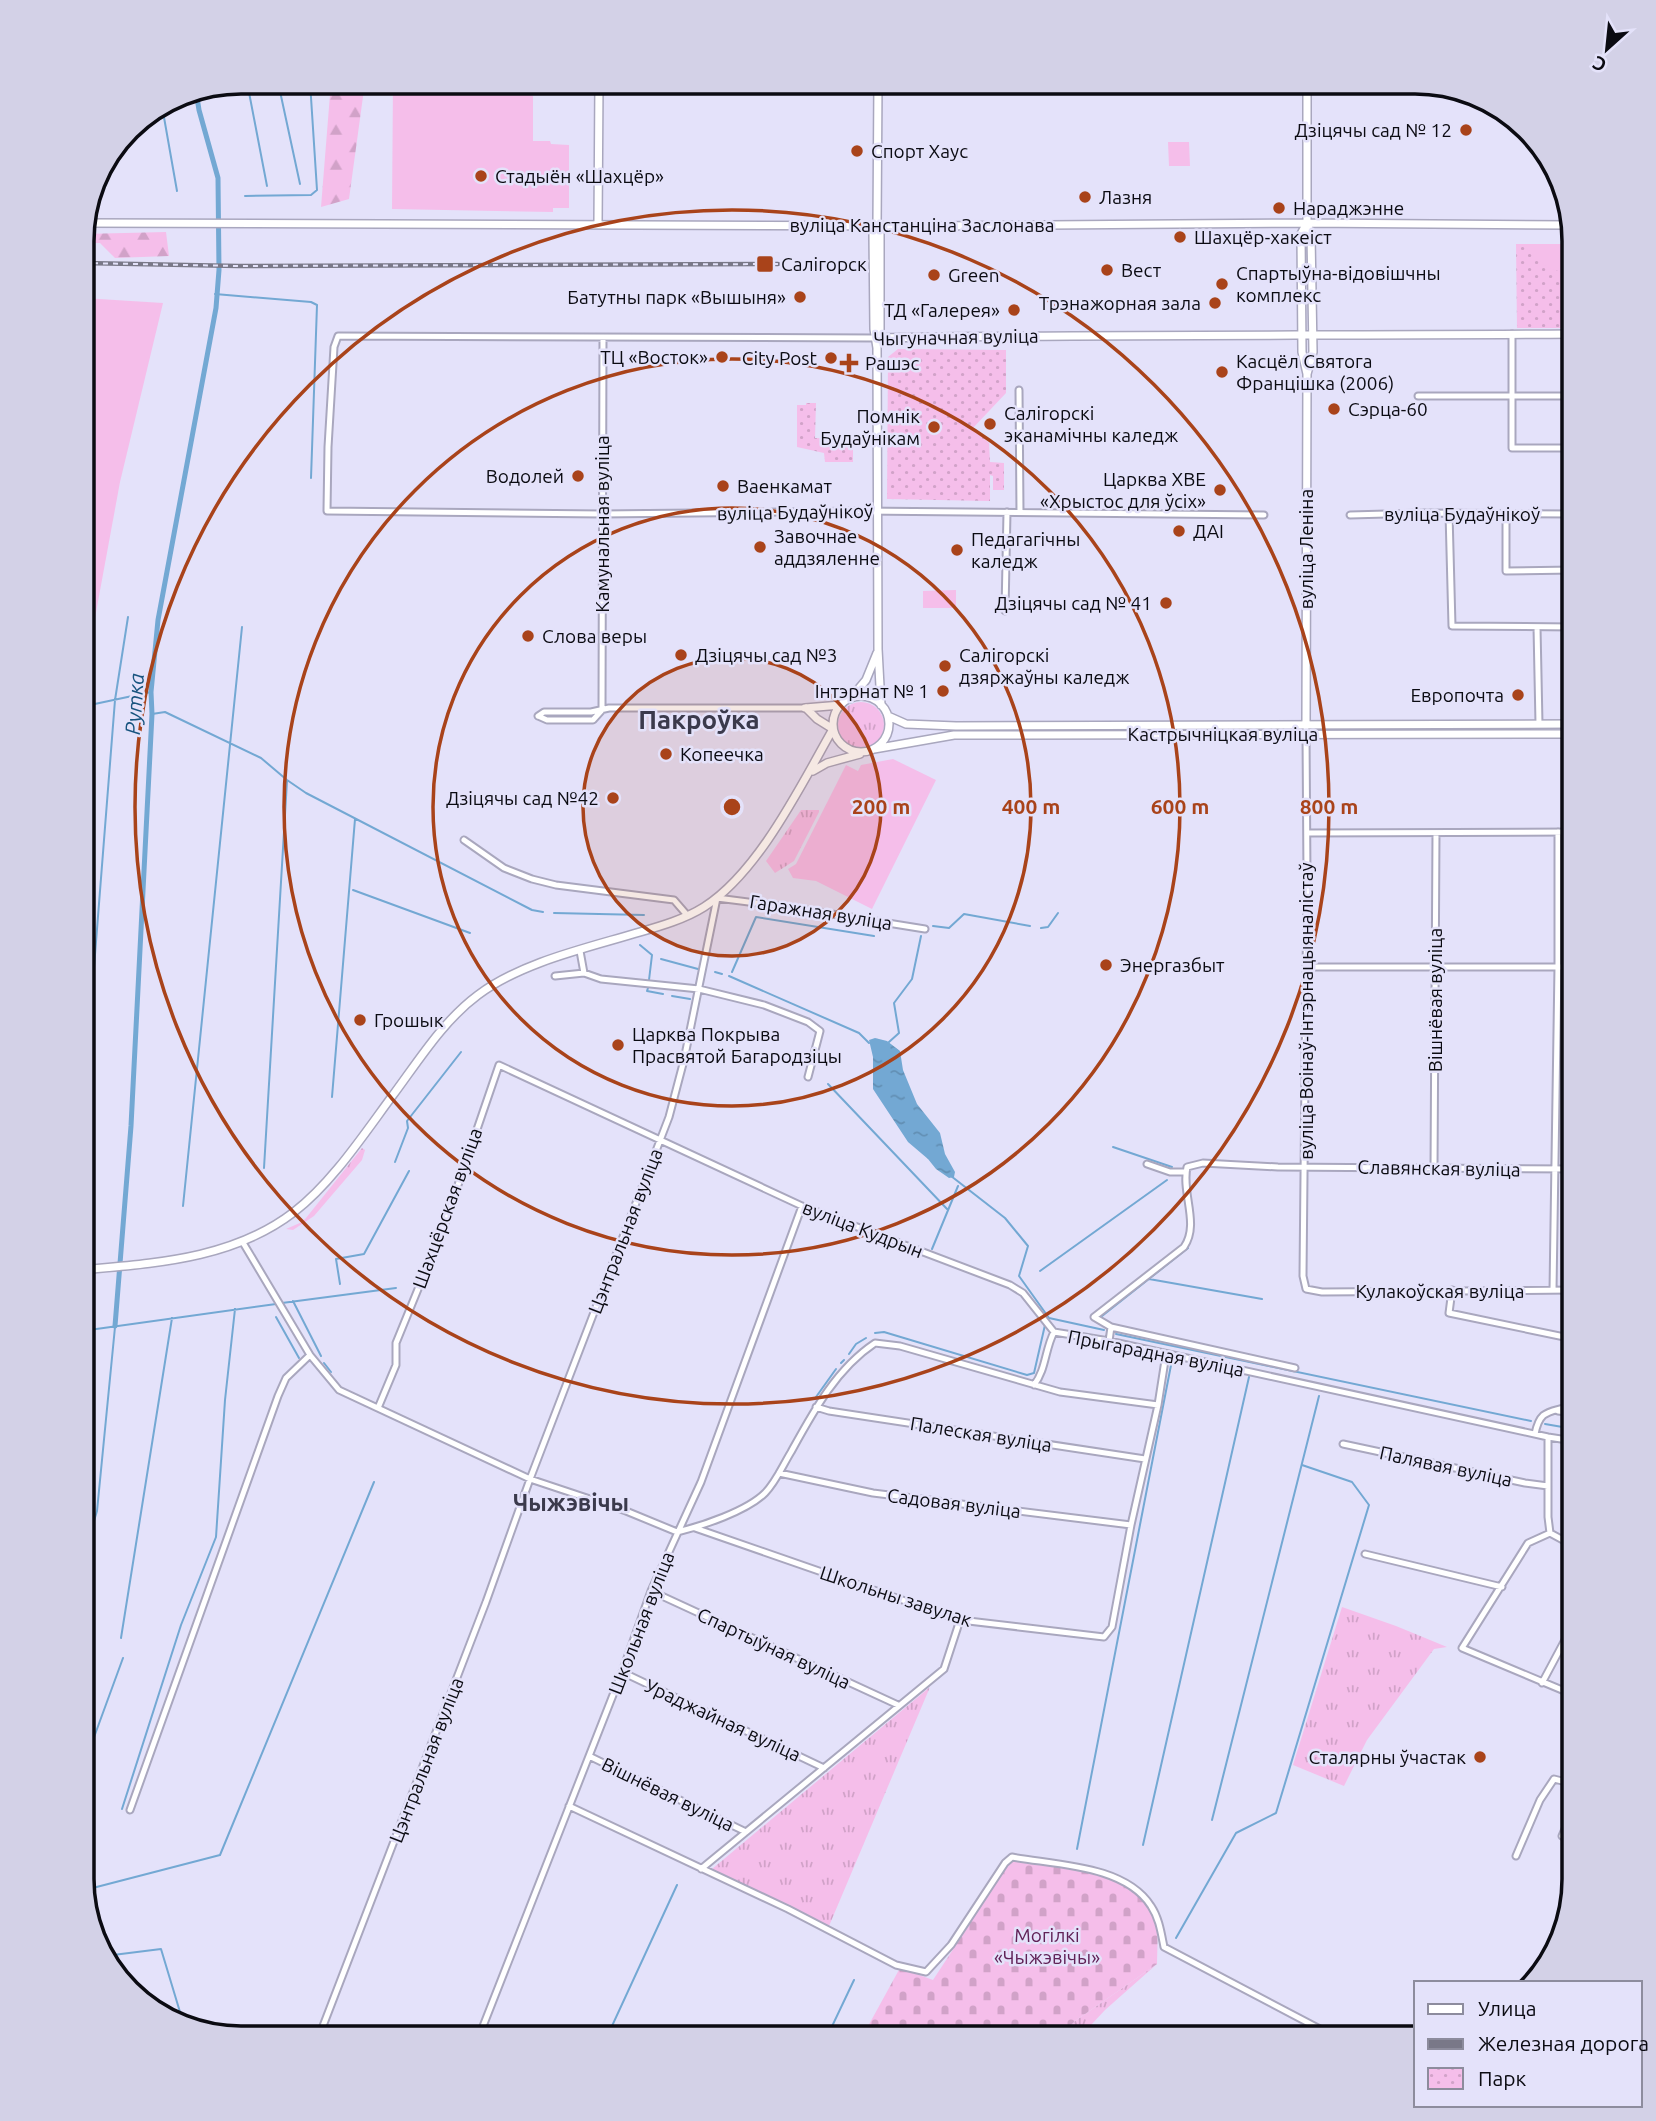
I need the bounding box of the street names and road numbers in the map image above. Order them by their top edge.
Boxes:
street label: вуліца Канстанціна Заслонава [790,214,1054,236]
street label: Чыгуначная вуліца [873,325,1039,349]
street label: Камунальная вуліца [591,435,613,613]
street label: вуліца Леніна [1295,489,1317,609]
street label: вуліца Будаўнікоў [717,500,873,524]
street label: вуліца Будаўнікоў [1384,503,1540,525]
street label: Кастрычніцкая вуліца [1128,723,1318,745]
street label: вуліца Воінаў-Інтэрнацыяналістаў [1295,862,1317,1160]
street label: Гаражная вуліца [748,890,894,934]
street label: Вішнёвая вуліца [1424,928,1446,1072]
street label: Шахцёрская вуліца [408,1125,486,1291]
street label: Цэнтральная вуліца [583,1145,667,1317]
street label: Славянская вуліца [1357,1156,1521,1180]
street label: вуліца Кудрын [800,1196,926,1262]
street label: Кулакоўская вуліца [1355,1280,1525,1302]
street label: Прыгарадная вуліца [1066,1325,1246,1381]
street label: Палеская вуліца [909,1412,1053,1456]
street label: Палявая вуліца [1378,1441,1514,1491]
street label: Садовая вуліца [886,1484,1022,1522]
street label: Школьная вуліца [604,1548,678,1698]
street label: Школьны завулак [817,1561,975,1631]
street label: Спартыўная вуліца [694,1603,854,1693]
street label: Цэнтральная вуліца [384,1674,468,1846]
street label: Ураджайная вуліца [642,1674,804,1766]
street label: Вішнёвая вуліца [598,1752,738,1836]

